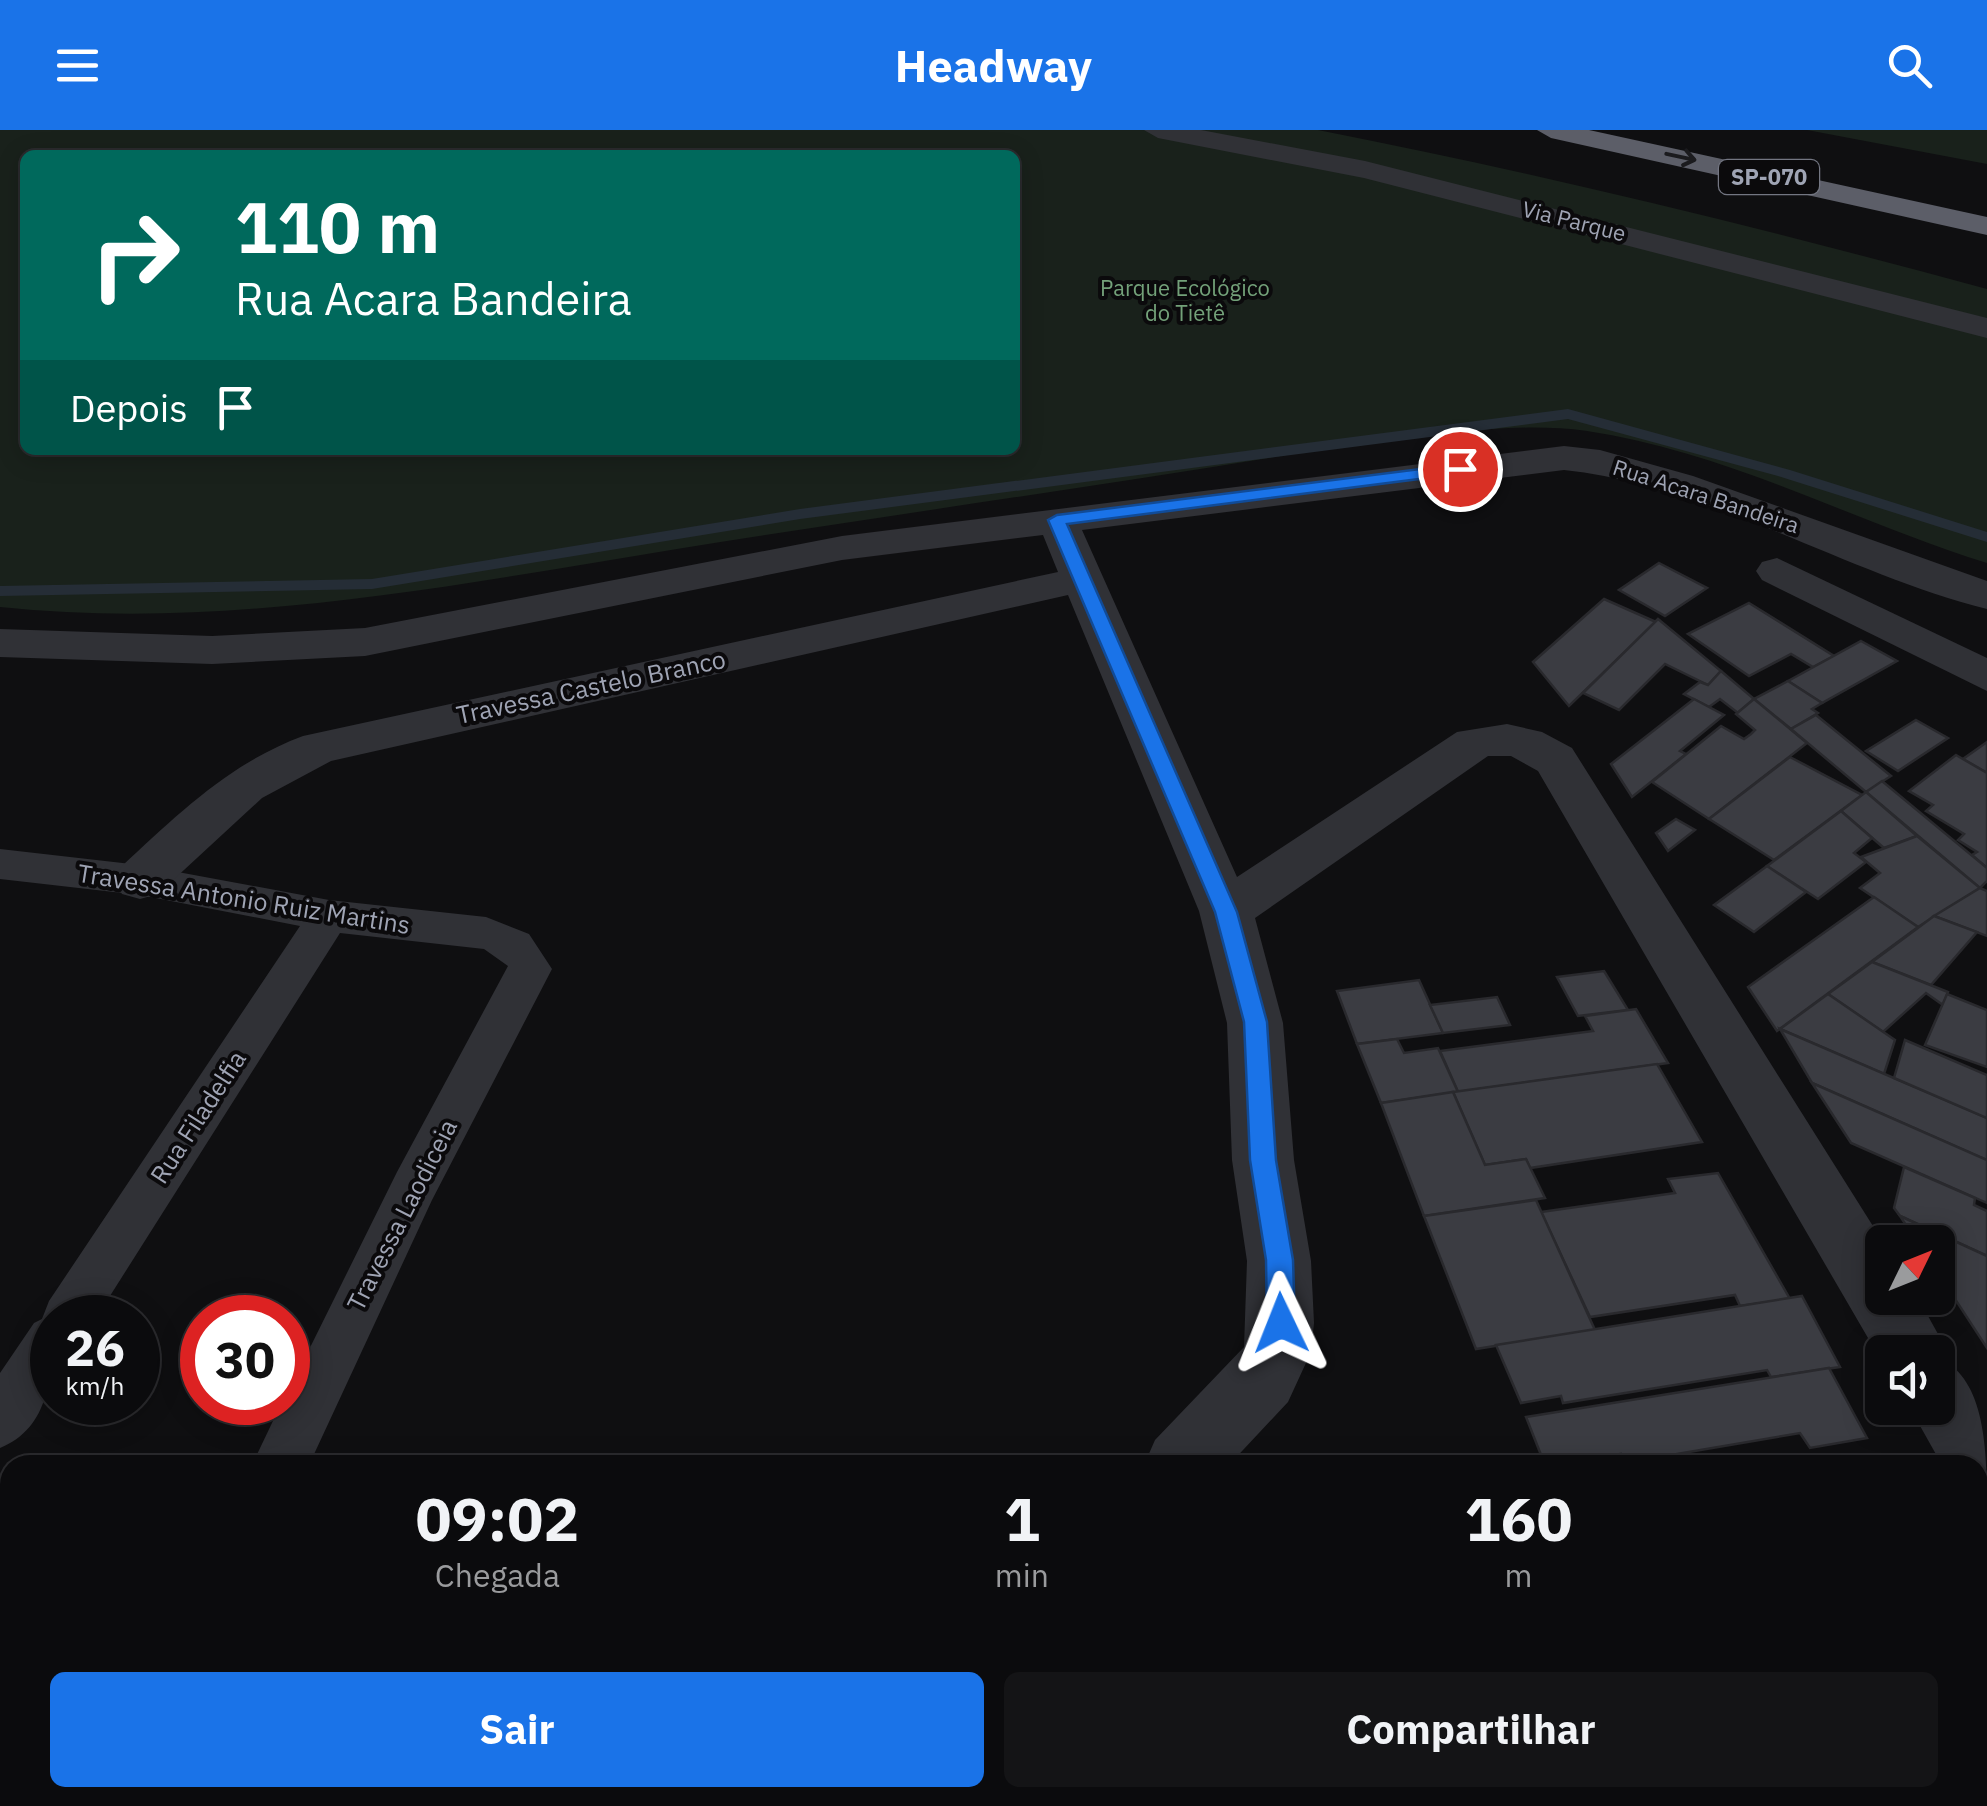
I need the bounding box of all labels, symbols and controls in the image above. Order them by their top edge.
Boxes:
text: Headway [895,36,1092,94]
icon: menu [50,38,105,93]
icon: search [1882,38,1937,93]
one-way arrow [1664,148,1696,167]
road number: SP-070 [1719,160,1819,194]
text: 110 m [235,181,440,272]
icon: right [70,190,200,320]
street label: Via Parque [1519,194,1629,247]
text: Rua Acara Bandeira [235,269,632,327]
park label: Parque Ecológico do Tietê [1100,273,1270,327]
icon: arrive [208,380,263,435]
text: Depois [70,383,188,432]
pin [1418,427,1503,512]
icon: arrive [1433,442,1488,497]
street label: Rua Acara Bandeira [1609,452,1803,539]
street label: Travessa Castelo Branco [453,642,728,731]
street label: Travessa Antonio Ruiz Martins [75,856,413,941]
street label: Rua Filadelfia [142,1044,253,1190]
street label: Travessa Laodiceia [339,1113,464,1316]
north arrow [1865,1225,1955,1315]
map controls [1865,1225,1955,1425]
position arrow [1229,1271,1333,1375]
speed limit sign: 30 [180,1295,310,1425]
text: 26 [65,1315,125,1380]
button: sound [1865,1335,1955,1425]
text: km/h [66,1369,124,1402]
text: 09:02 [416,1479,579,1558]
text: 1 [1004,1479,1040,1558]
text: 160 [1464,1479,1572,1558]
text: Chegada [435,1554,560,1596]
text: min [995,1554,1049,1596]
text: m [1505,1554,1532,1596]
button: Sair [50,1672,984,1787]
button: Compartilhar [1004,1672,1938,1787]

